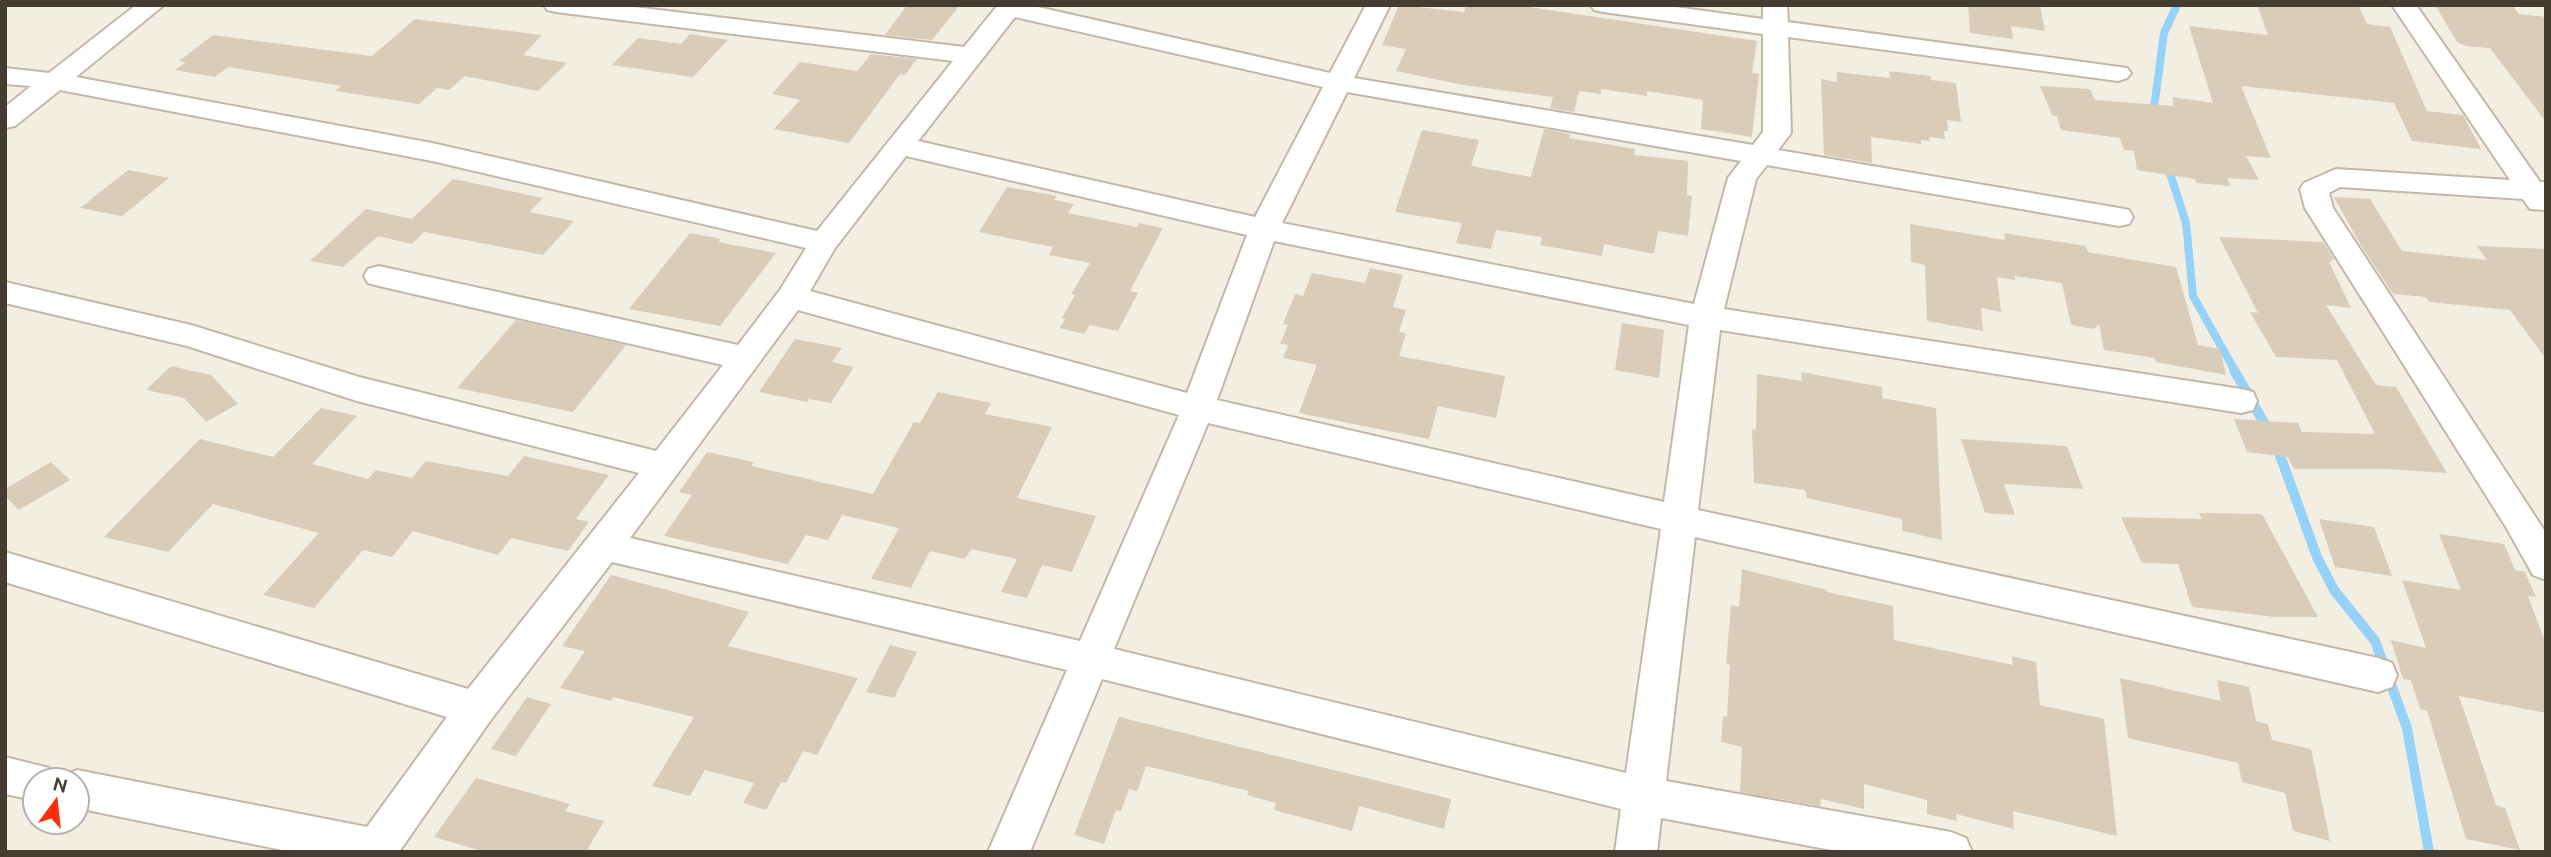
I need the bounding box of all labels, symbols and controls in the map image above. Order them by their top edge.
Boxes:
north arrow [21,766,91,836]
text: N [51,772,70,797]

